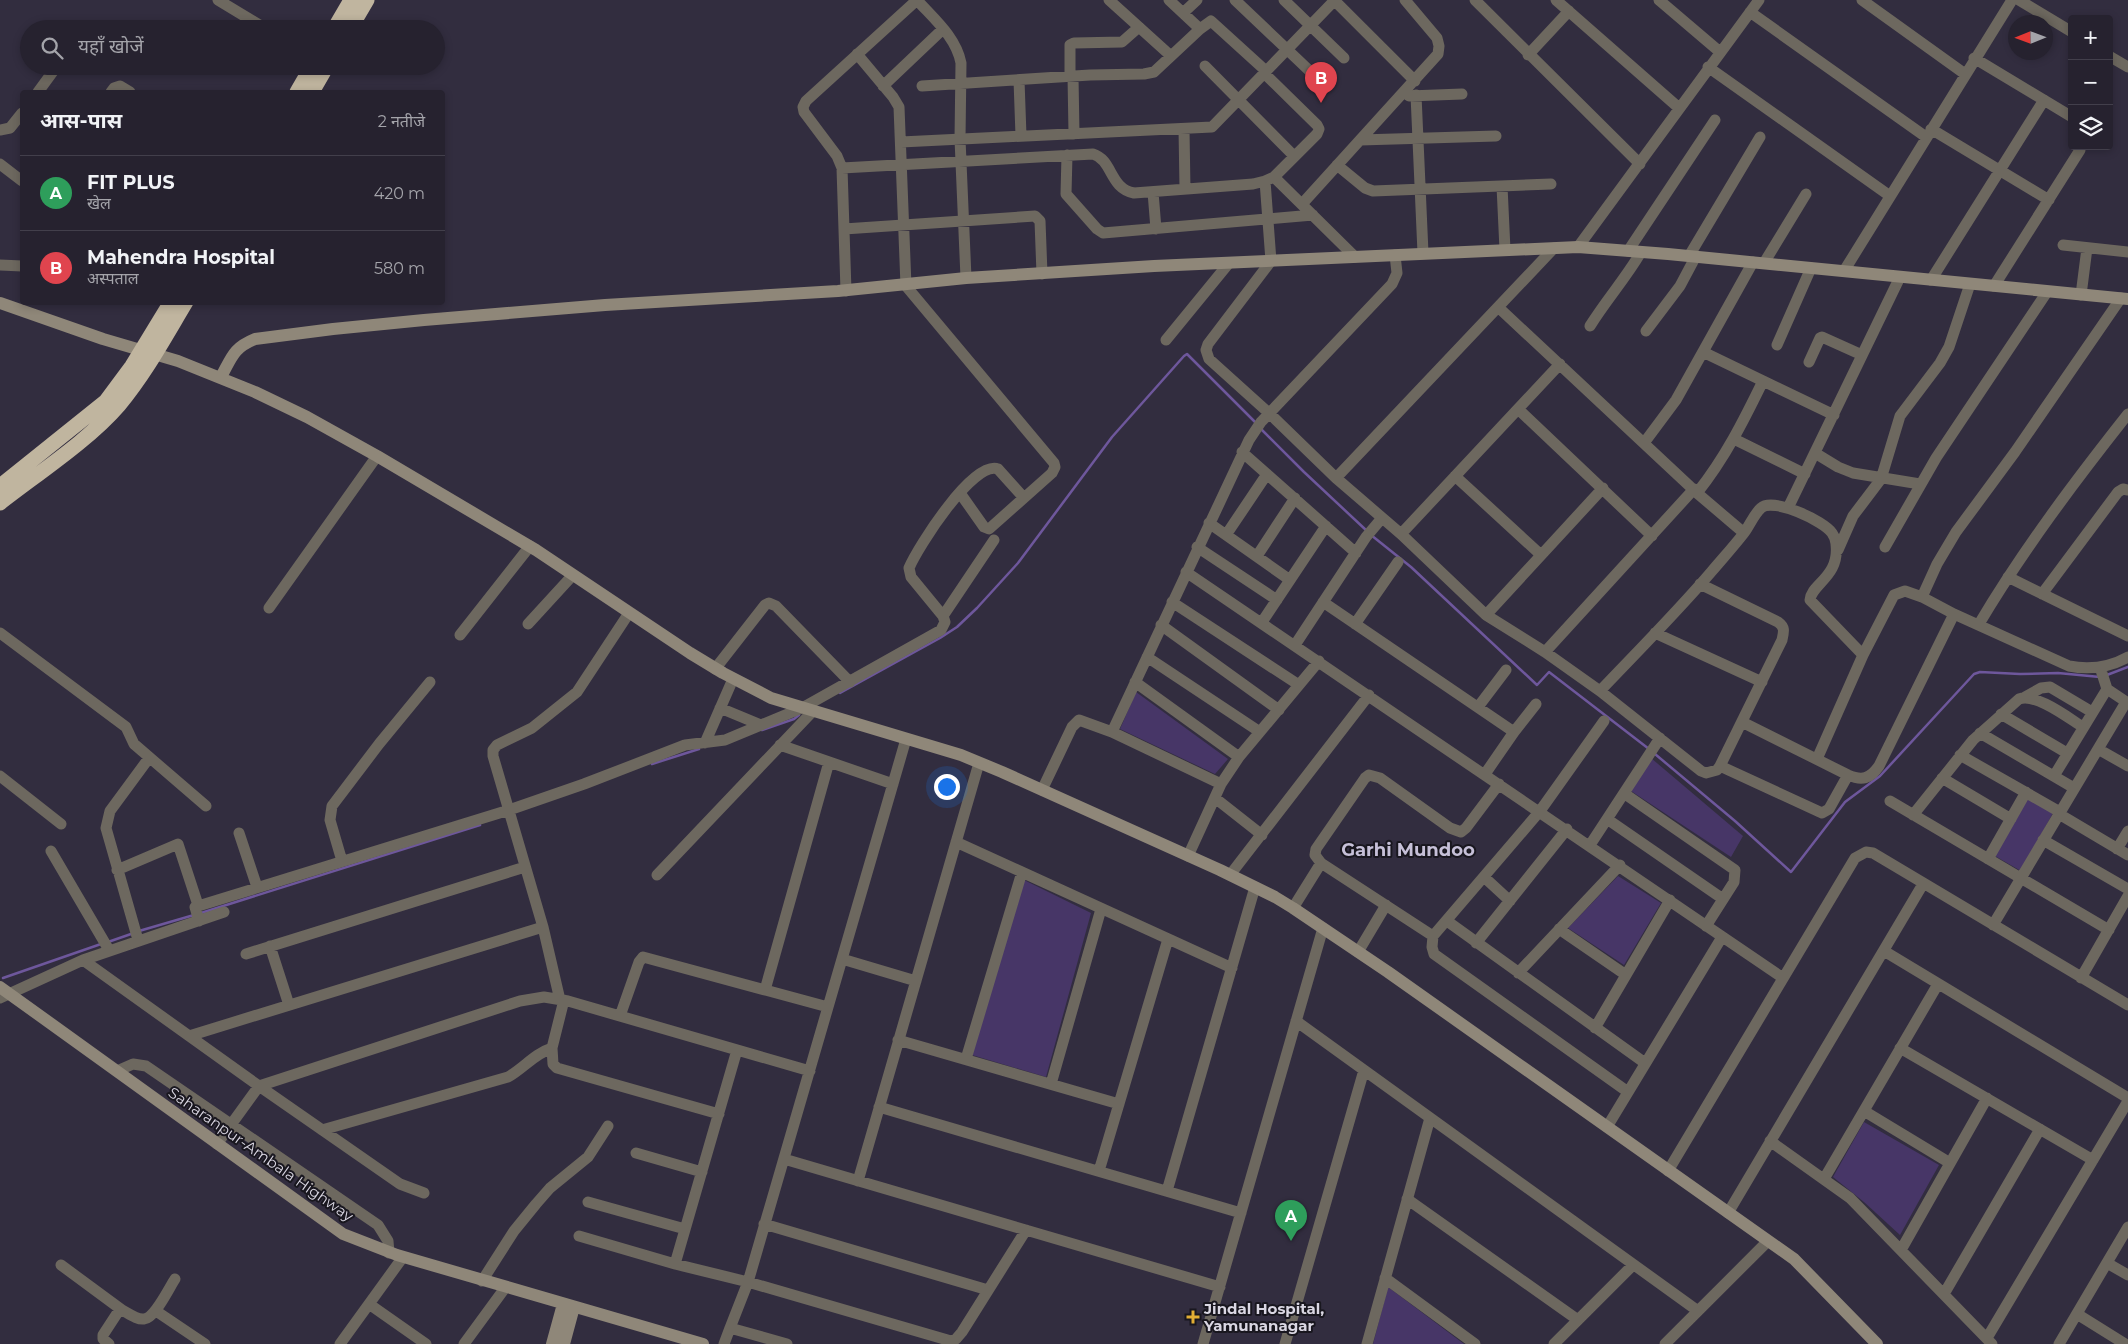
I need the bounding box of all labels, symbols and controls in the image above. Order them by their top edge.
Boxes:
north arrow [2008,15,2053,60]
map controls [2068,15,2113,150]
button: + [2068,15,2113,60]
search box [20,20,445,75]
icon: search [38,34,66,62]
text: यहाँ खोजें [78,35,144,58]
button: − [2068,60,2113,105]
pin: B [1305,62,1337,103]
button: layers [2068,105,2113,150]
text: आस-पास [40,108,122,133]
text: 2 नतीजे [378,112,425,131]
text: FIT PLUS [87,171,175,194]
text: A [50,184,62,203]
text: 420 m [374,184,425,203]
text: खेल [87,194,111,213]
text: Mahendra Hospital [87,246,275,269]
text: B [50,259,62,278]
text: 580 m [374,259,425,278]
text: अस्पताल [87,269,139,288]
your location [934,774,960,800]
district label: Garhi Mundoo [1341,839,1475,861]
street label: Saharanpur-Ambala Highway [165,1083,358,1226]
pin: A [1275,1200,1307,1241]
place label: Jindal Hospital, Yamunanagar [1203,1299,1324,1335]
marker: Jindal Hospital, Yamunanagar [1186,1310,1200,1324]

